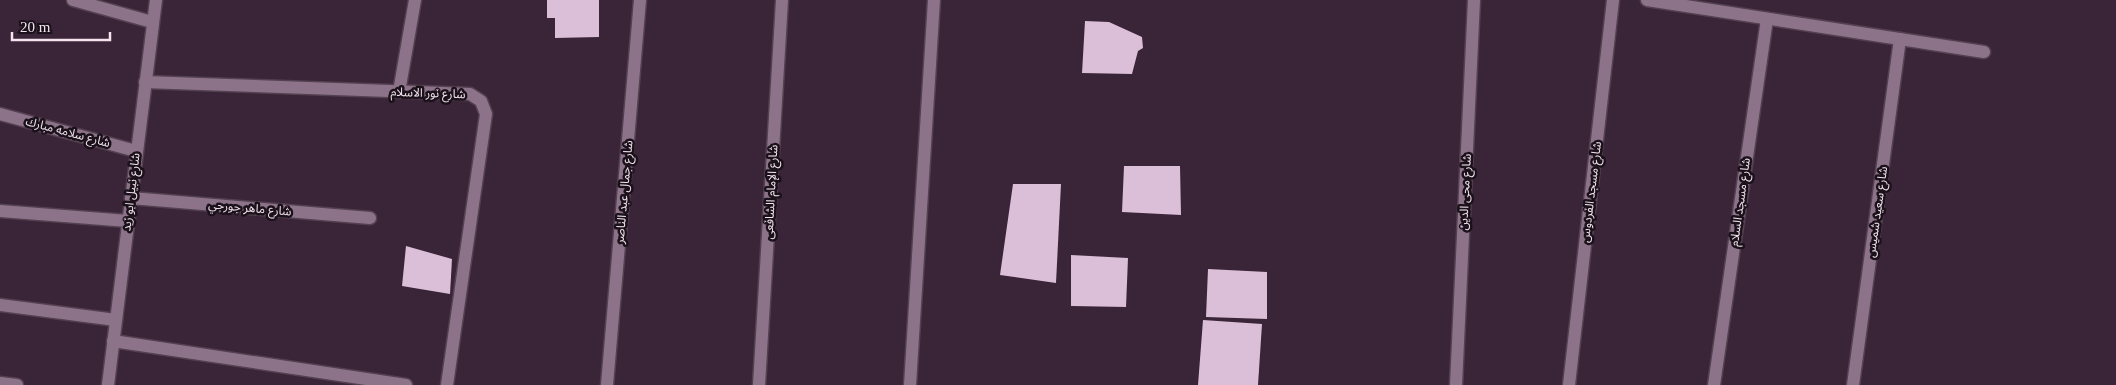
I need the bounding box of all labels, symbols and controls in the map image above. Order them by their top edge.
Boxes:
scale bar [12,10,110,42]
text: 20 m [20,19,51,35]
street label: شارع نور الاسلام [390,85,466,103]
street label: شارع سلامه مبارك [24,114,112,152]
street label: شارع جمال عبد الناصر [612,140,637,246]
street label: شارع مسجد الفردوس [1578,141,1606,244]
street label: شارع الإمام الشافعى [762,144,782,240]
street label: شارع نبيل ابو زيد [119,152,145,232]
street label: شارع محى الدين [1456,153,1476,231]
street label: شارع مسجد السلام [1727,157,1755,247]
street label: شارع سعيد شميس [1864,165,1892,259]
street label: شارع ماهر جورجي [208,197,292,221]

